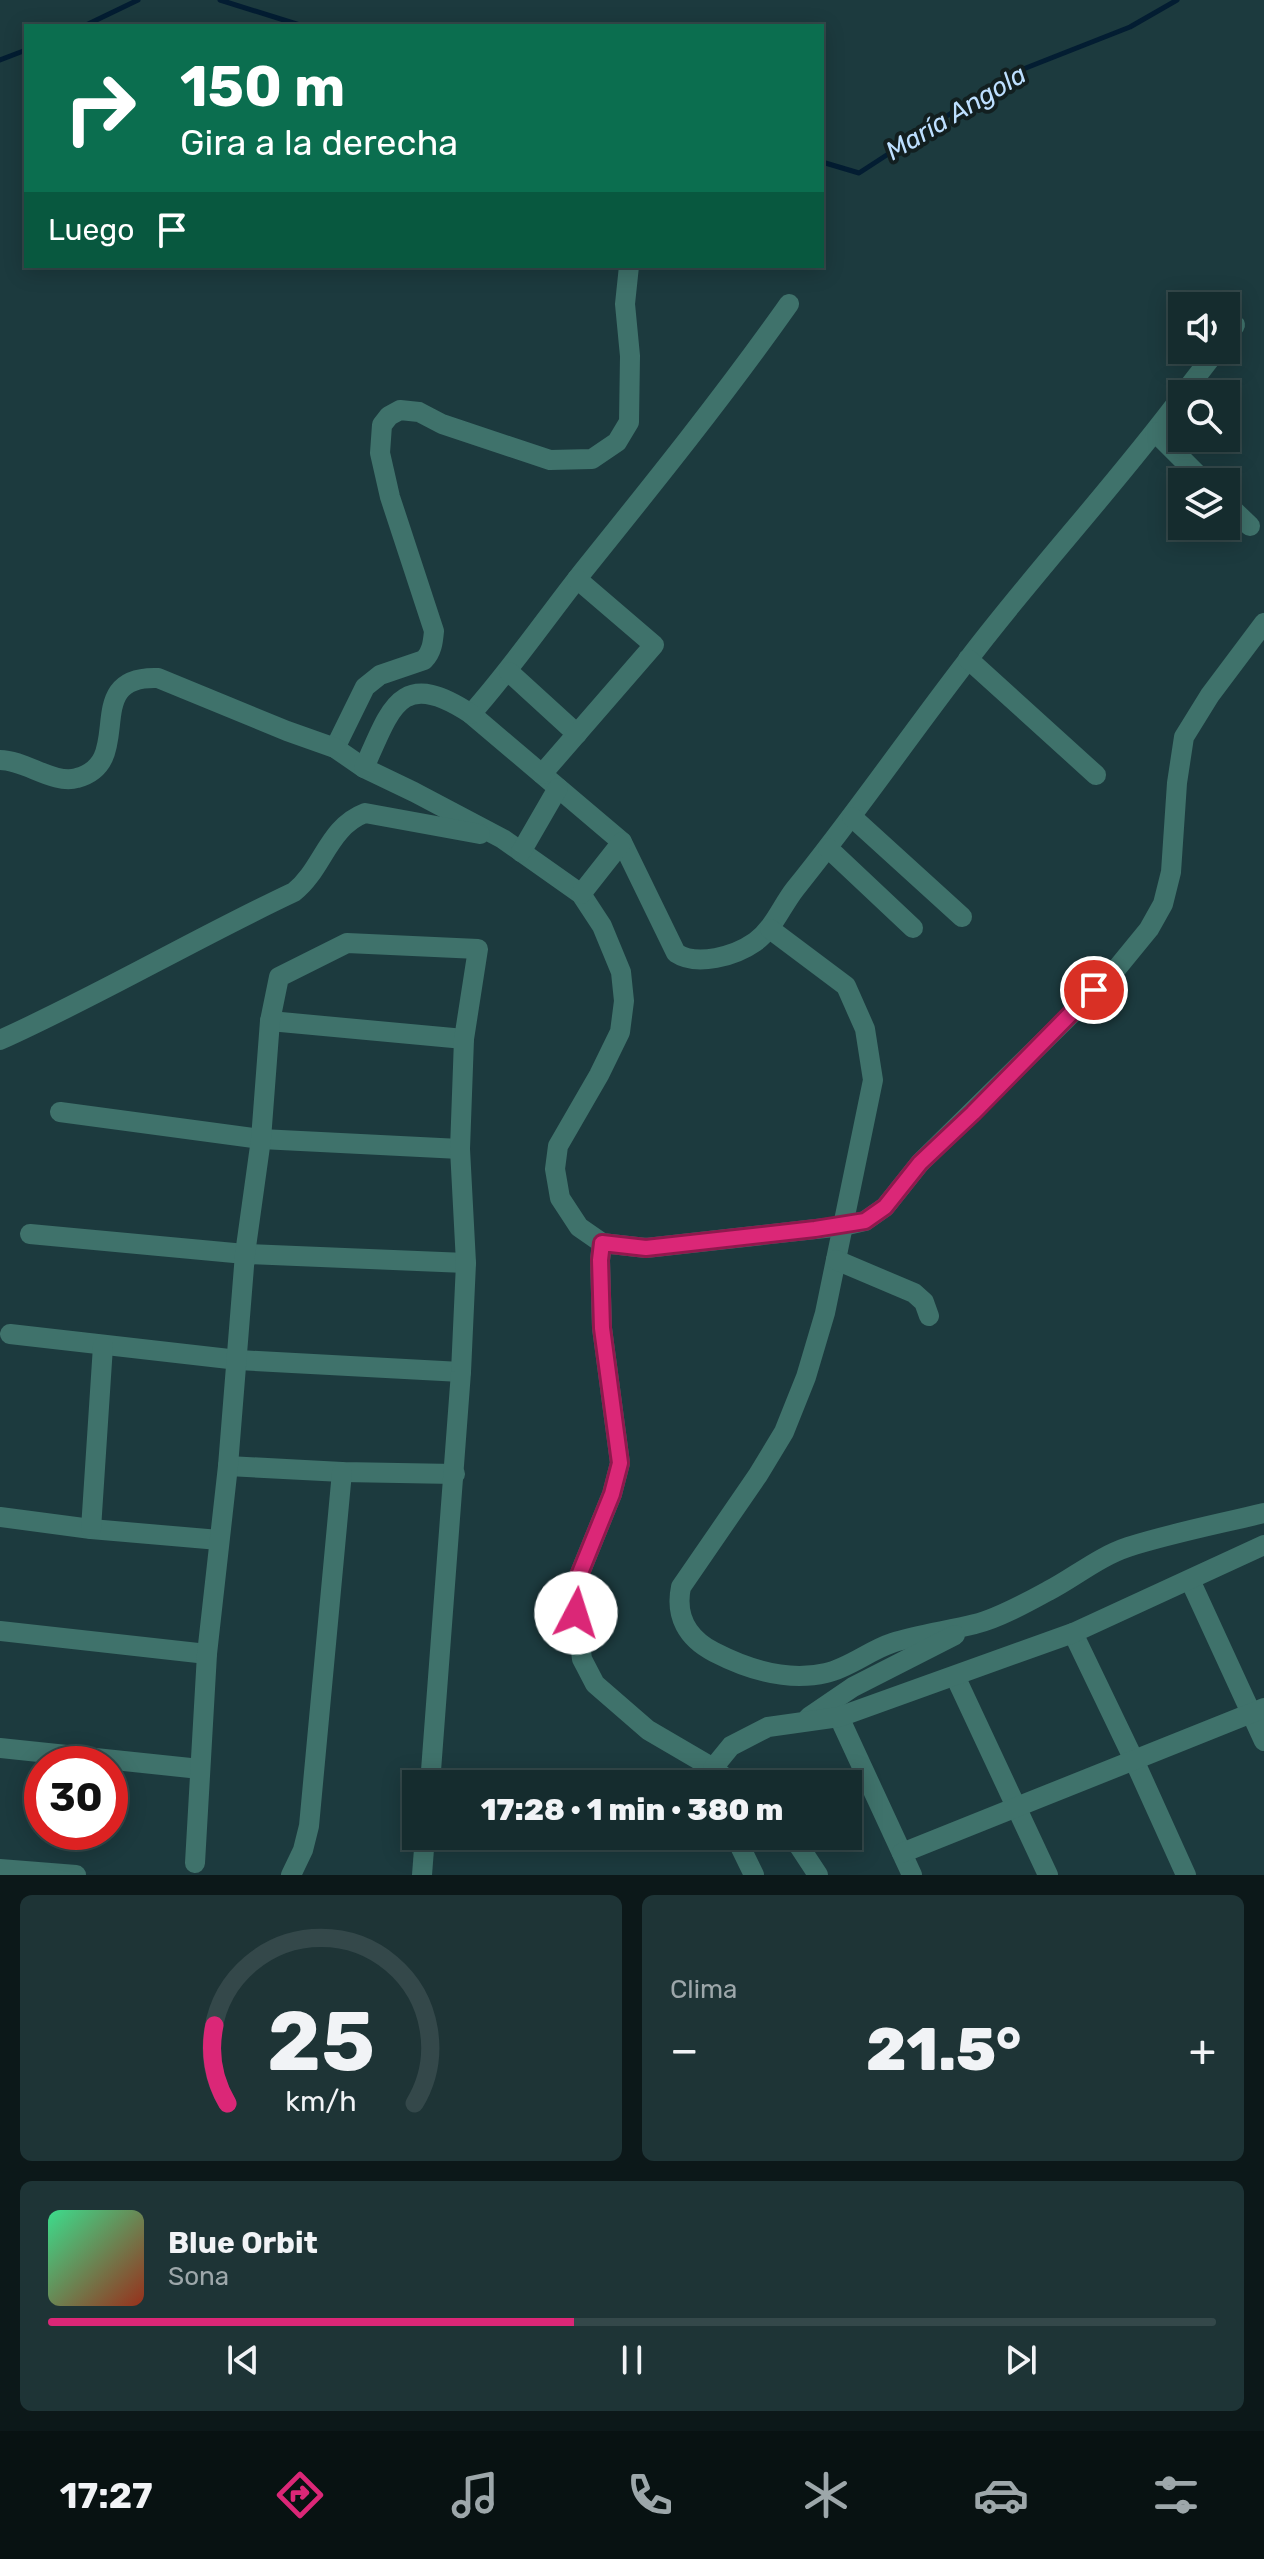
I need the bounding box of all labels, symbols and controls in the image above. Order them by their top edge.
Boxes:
text: 150 m [180,54,345,120]
icon: right [48,56,152,160]
water label: María Angola [880,59,1032,167]
text: Gira a la derecha [180,121,458,164]
icon: arrive [150,208,194,252]
text: Luego [48,212,134,248]
map controls [1168,292,1240,540]
button: sound [1168,292,1240,364]
button: search [1168,380,1240,452]
button: layers [1168,468,1240,540]
pin [1060,956,1128,1024]
icon: arrive [1072,968,1116,1012]
position arrow [534,1571,618,1655]
speed limit sign: 30 [24,1746,128,1850]
text: 17:28 · 1 min · 380 m [481,1792,783,1828]
text: Clima [670,1974,737,2005]
text: 25 [267,1992,375,2091]
text: 21.5° [866,2014,1021,2085]
text: − [670,2024,699,2076]
text: + [1189,2024,1216,2076]
text: km/h [285,2084,357,2118]
text: Blue Orbit [168,2225,318,2261]
text: Sona [168,2261,229,2292]
icon: previous [221,2338,265,2382]
icon: pause [610,2338,654,2382]
icon: next [999,2338,1043,2382]
icon: directions [272,2467,328,2523]
icon: music [447,2467,503,2523]
icon: phone [622,2467,678,2523]
icon: climate [798,2467,854,2523]
icon: car [973,2467,1029,2523]
icon: filters [1148,2467,1204,2523]
text: 17:27 [60,2474,153,2517]

